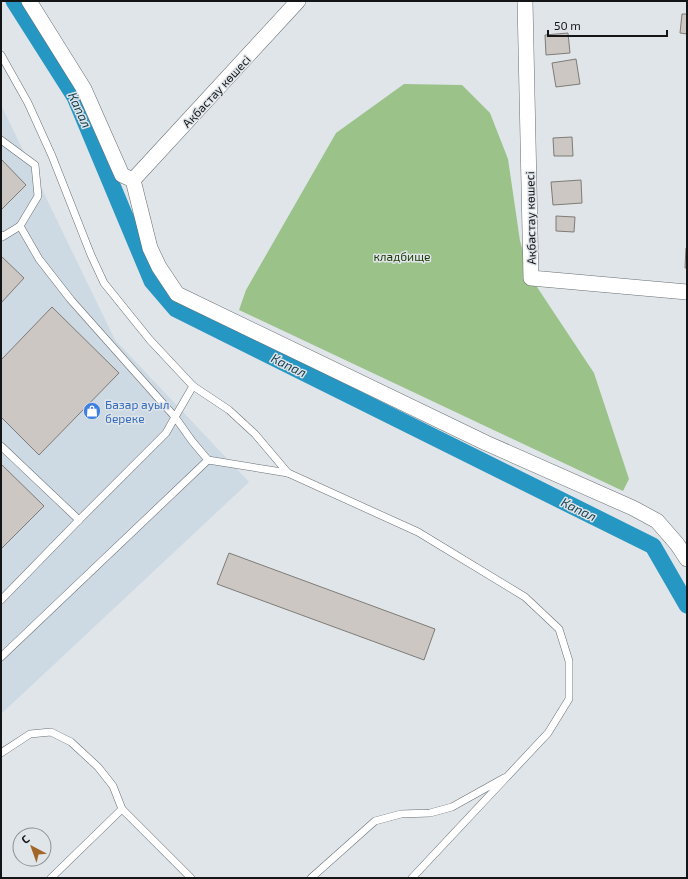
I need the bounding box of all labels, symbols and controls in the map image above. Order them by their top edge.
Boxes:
scale bar [548,12,667,38]
text: 50 m [554,18,581,32]
street label: Ақбастау көшесі [179,52,254,131]
water label: Капал [65,90,95,130]
street label: Ақбастау көшесі [522,171,539,265]
park label: кладбище [373,249,431,263]
water label: Капал [269,350,309,380]
place label: Базар ауыл береке [105,397,169,425]
shop icon: Базар ауыл береке [82,401,102,421]
water label: Капал [559,494,599,524]
north arrow [12,827,52,867]
text: С [18,832,32,846]

